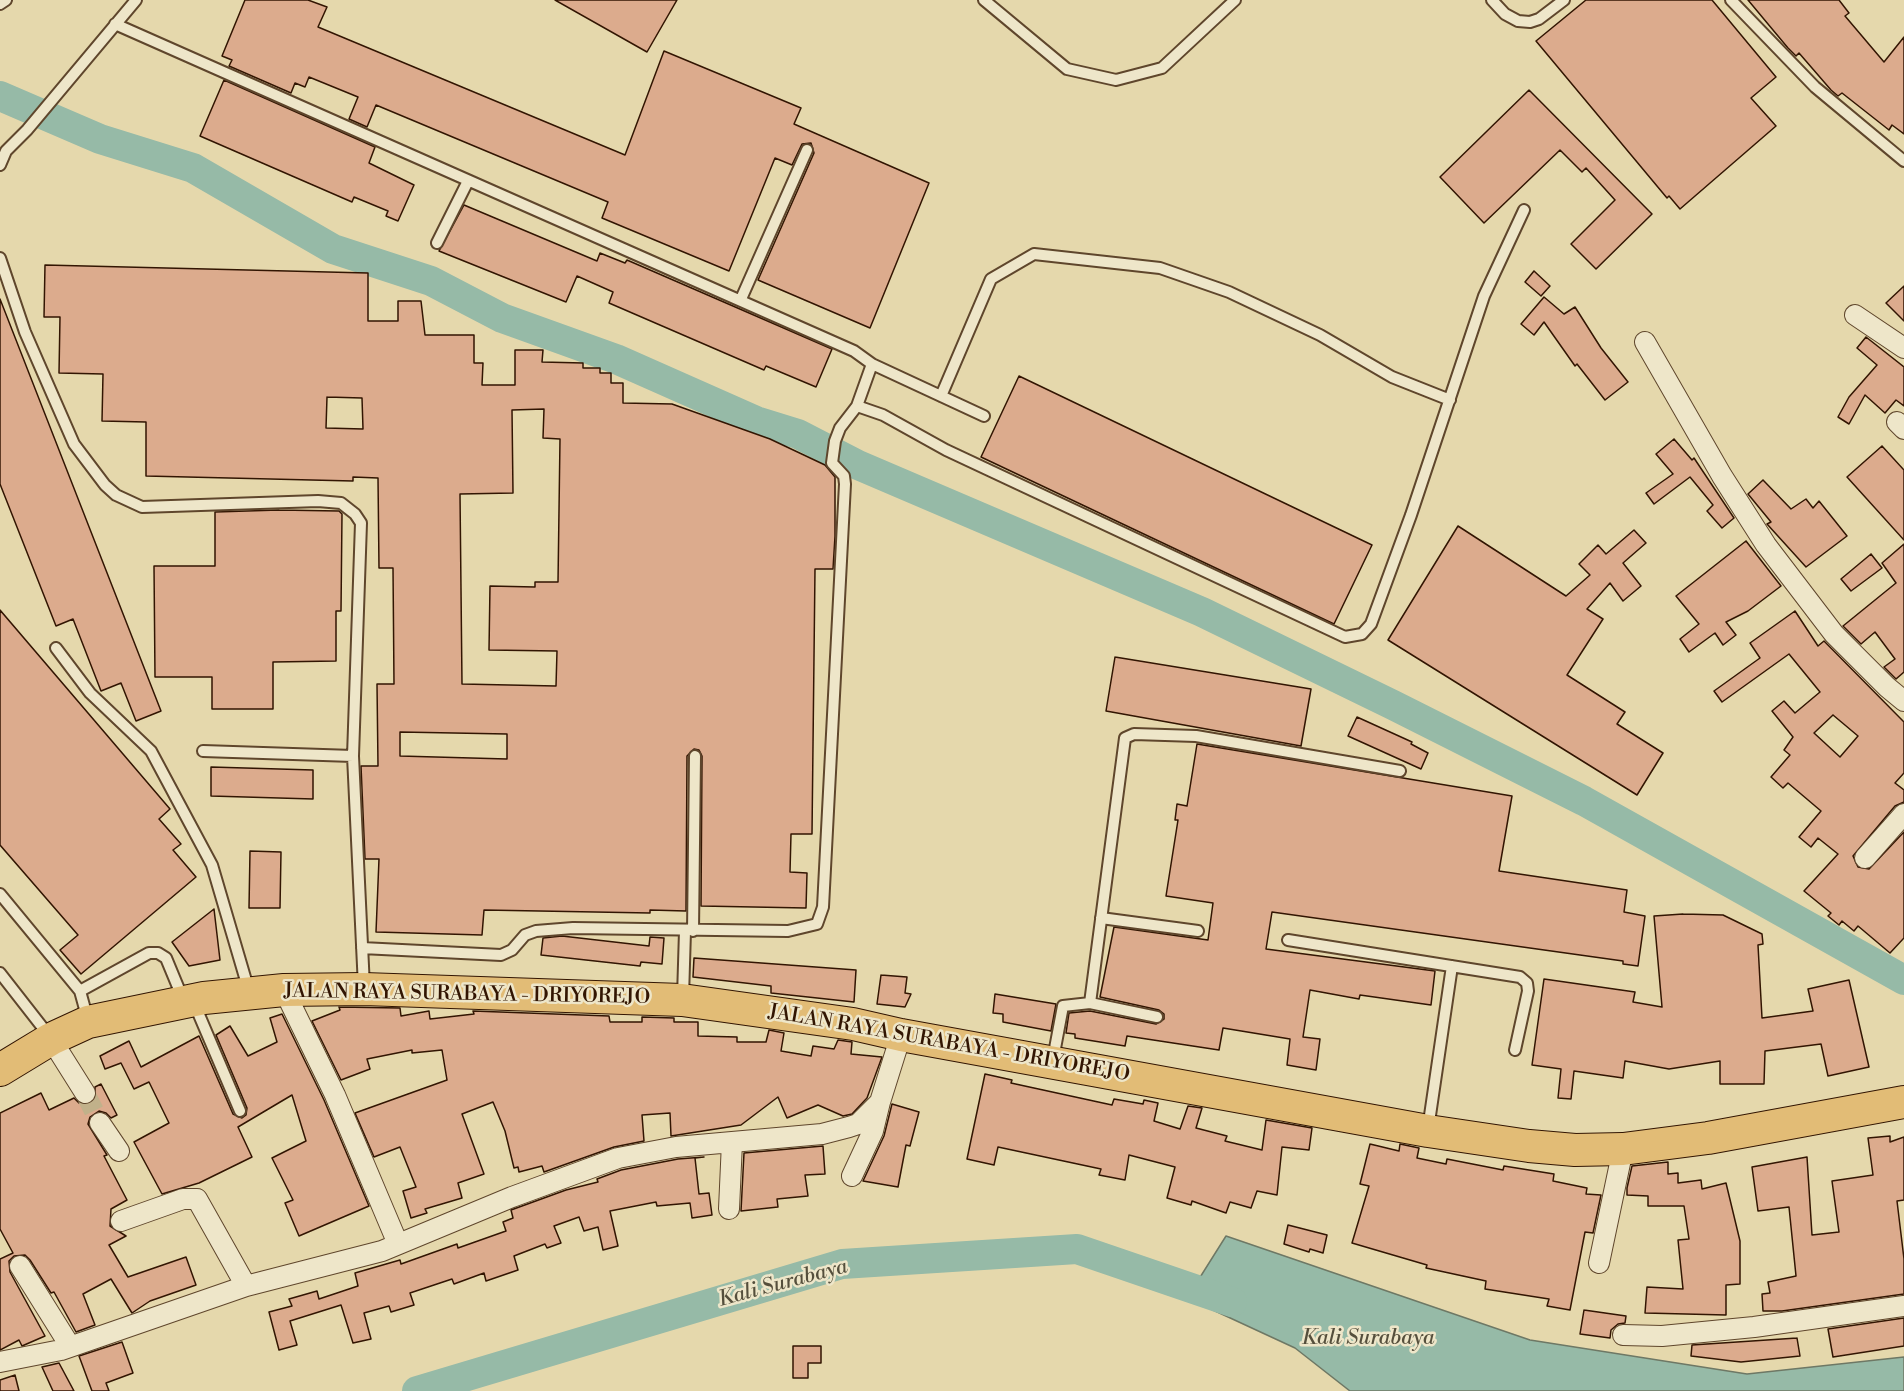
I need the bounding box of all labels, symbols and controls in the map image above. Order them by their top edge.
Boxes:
street label: JALAN RAYA SURABAYA - DRIYOREJO [284,980,650,1010]
street label: JALAN RAYA SURABAYA - DRIYOREJO [767,1000,1131,1088]
water label: Kali Surabaya [716,1255,850,1313]
water label: Kali Surabaya [1302,1326,1434,1352]

